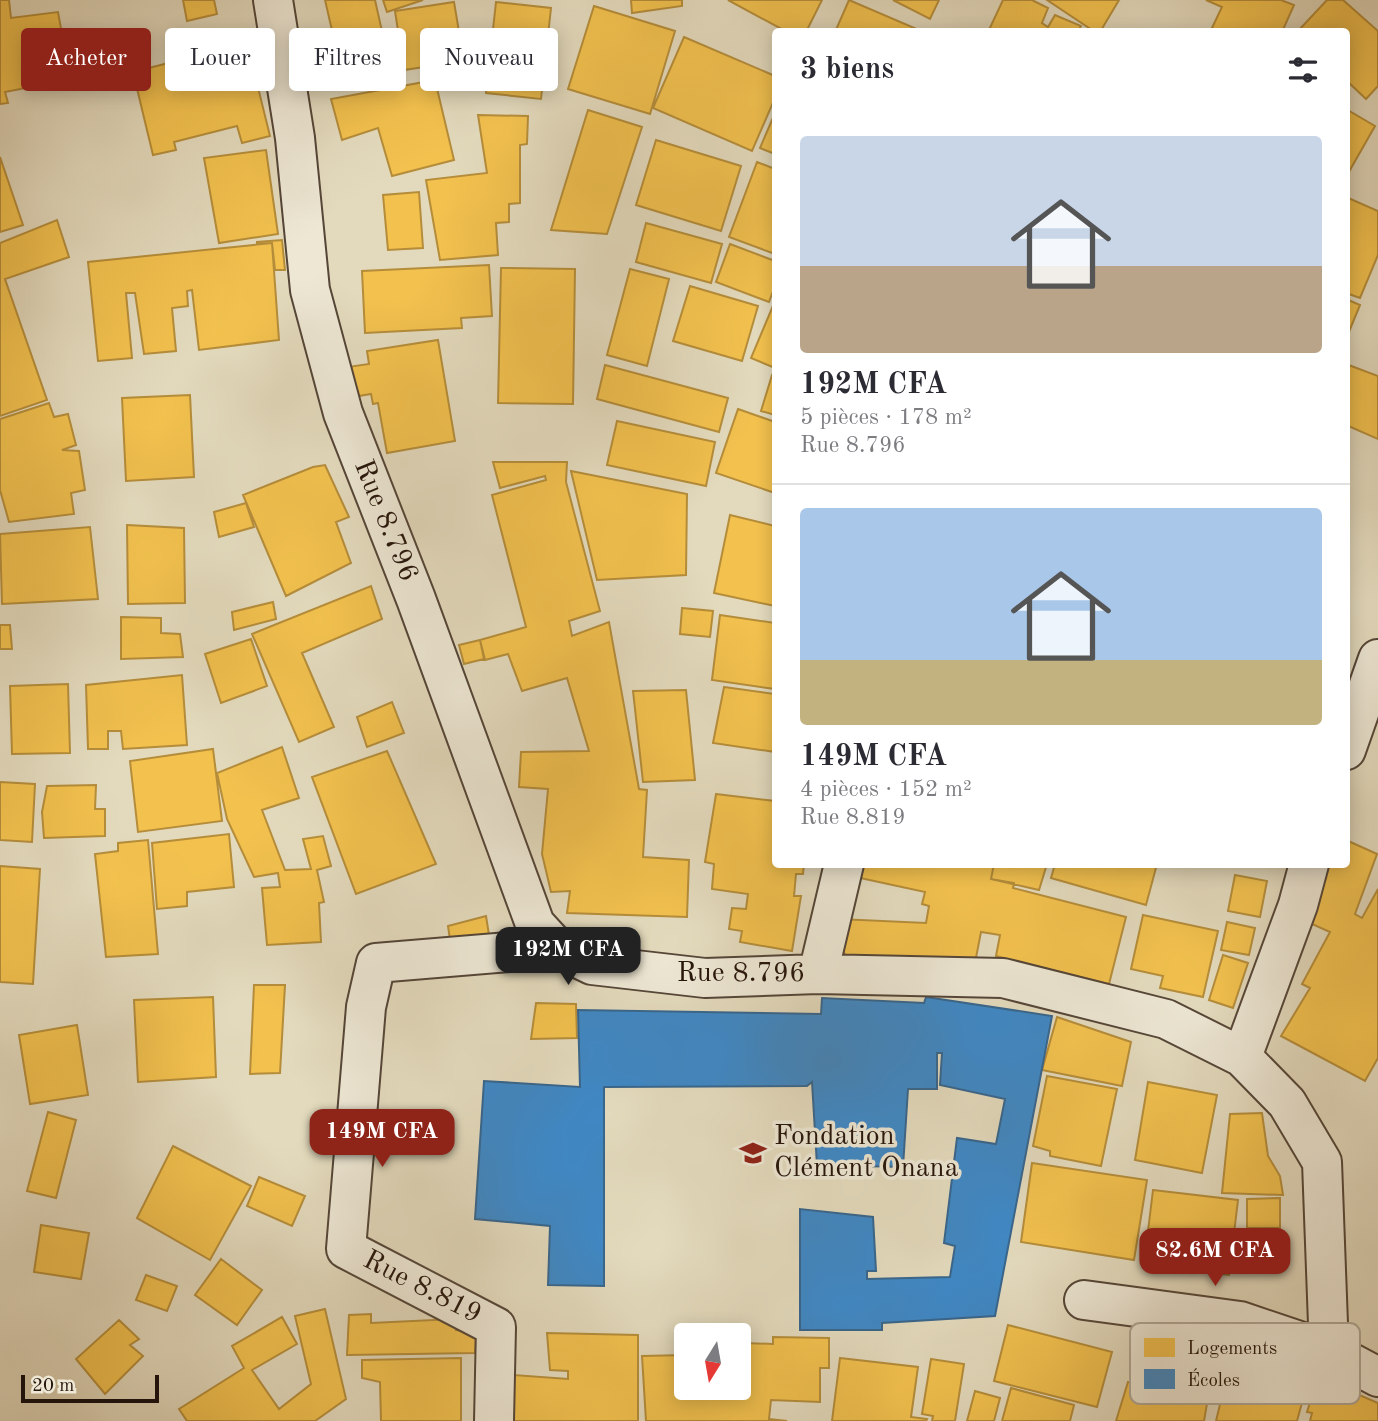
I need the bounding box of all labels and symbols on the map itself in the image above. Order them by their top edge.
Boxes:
street label: Rue 8.796 [348,456,422,586]
pin: 192M CFA [496,928,640,987]
street label: Rue 8.796 [677,960,805,988]
pin: 149M CFA [310,1110,454,1169]
place label: Fondation Clément Onana [774,1123,959,1183]
school or university icon: Fondation Clément Onana [738,1138,768,1168]
pin: 82.6M CFA [1135,1228,1295,1288]
street label: Rue 8.819 [358,1246,486,1330]
north arrow [674,1323,751,1400]
legend [1130,1323,1360,1404]
text: Logements [1187,1340,1277,1359]
text: Écoles [1187,1368,1240,1391]
scale bar [21,1372,159,1404]

